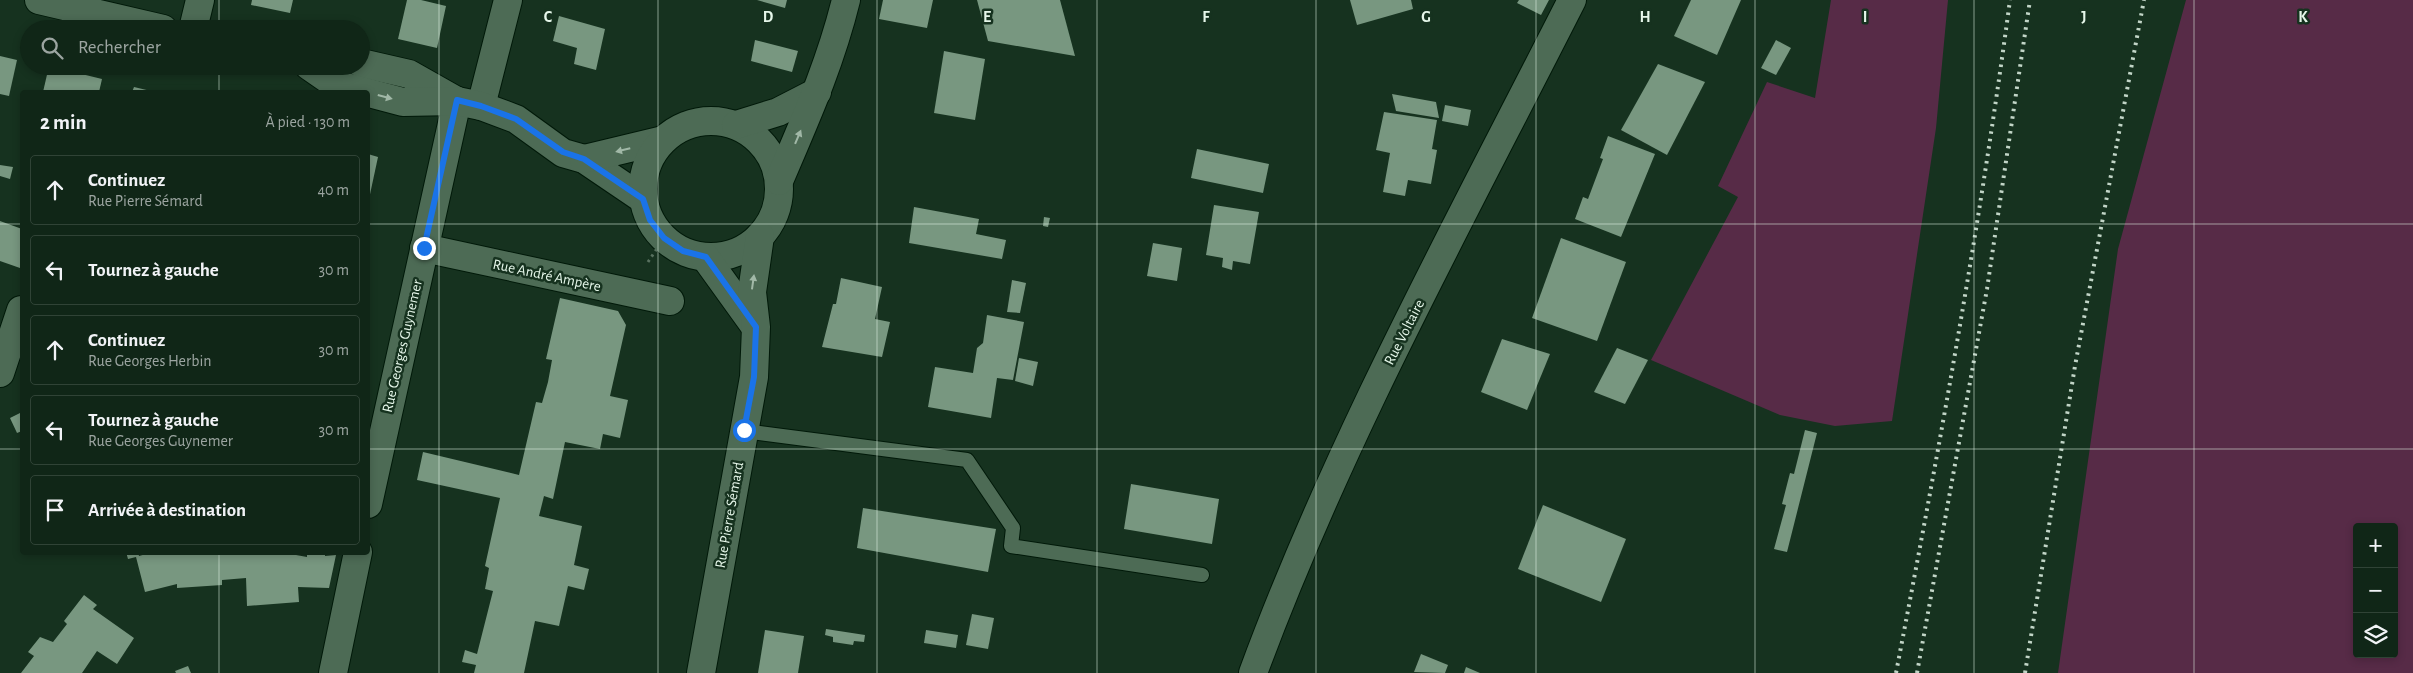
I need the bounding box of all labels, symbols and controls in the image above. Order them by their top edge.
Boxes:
text: C [544,9,553,25]
text: D [763,9,774,25]
text: E [983,9,991,25]
text: F [1202,9,1210,25]
text: G [1421,9,1431,25]
text: H [1639,9,1651,25]
text: I [1863,9,1867,25]
text: J [2081,9,2087,25]
text: K [2298,9,2308,25]
search box [20,20,370,75]
icon: search [38,34,66,62]
text: Rechercher [78,38,161,57]
one-way arrow [378,93,393,101]
text: 2 min [40,112,87,133]
text: À pied · 130 m [266,114,350,130]
one-way arrow [794,130,802,144]
one-way arrow [616,146,631,154]
text: Continuez [88,171,165,190]
icon: ahead [41,176,69,204]
text: 40 m [317,182,349,198]
text: Rue Pierre Sémard [88,193,203,209]
route end [413,237,436,260]
icon: left [41,256,69,284]
street label: Rue André Ampère [491,257,602,294]
text: Tournez à gauche [88,261,219,280]
text: 30 m [319,262,349,278]
one-way arrow [750,273,758,289]
street label: Rue Georges Guynemer [380,278,425,414]
street label: Rue Voltaire [1382,297,1427,367]
text: Continuez [88,331,165,350]
icon: ahead [41,336,69,364]
text: 30 m [319,342,349,358]
text: Rue Georges Herbin [88,353,212,369]
text: Tournez à gauche [88,411,219,430]
icon: left [41,416,69,444]
route start [733,419,756,442]
text: 30 m [319,422,349,438]
text: Rue Georges Guynemer [88,433,233,449]
street label: Rue Pierre Sémard [713,461,746,569]
icon: arrive [41,496,69,524]
text: Arrivée à destination [88,501,246,520]
map controls [2353,523,2398,658]
button: + [2353,523,2398,568]
button: − [2353,568,2398,613]
button: layers [2353,613,2398,658]

